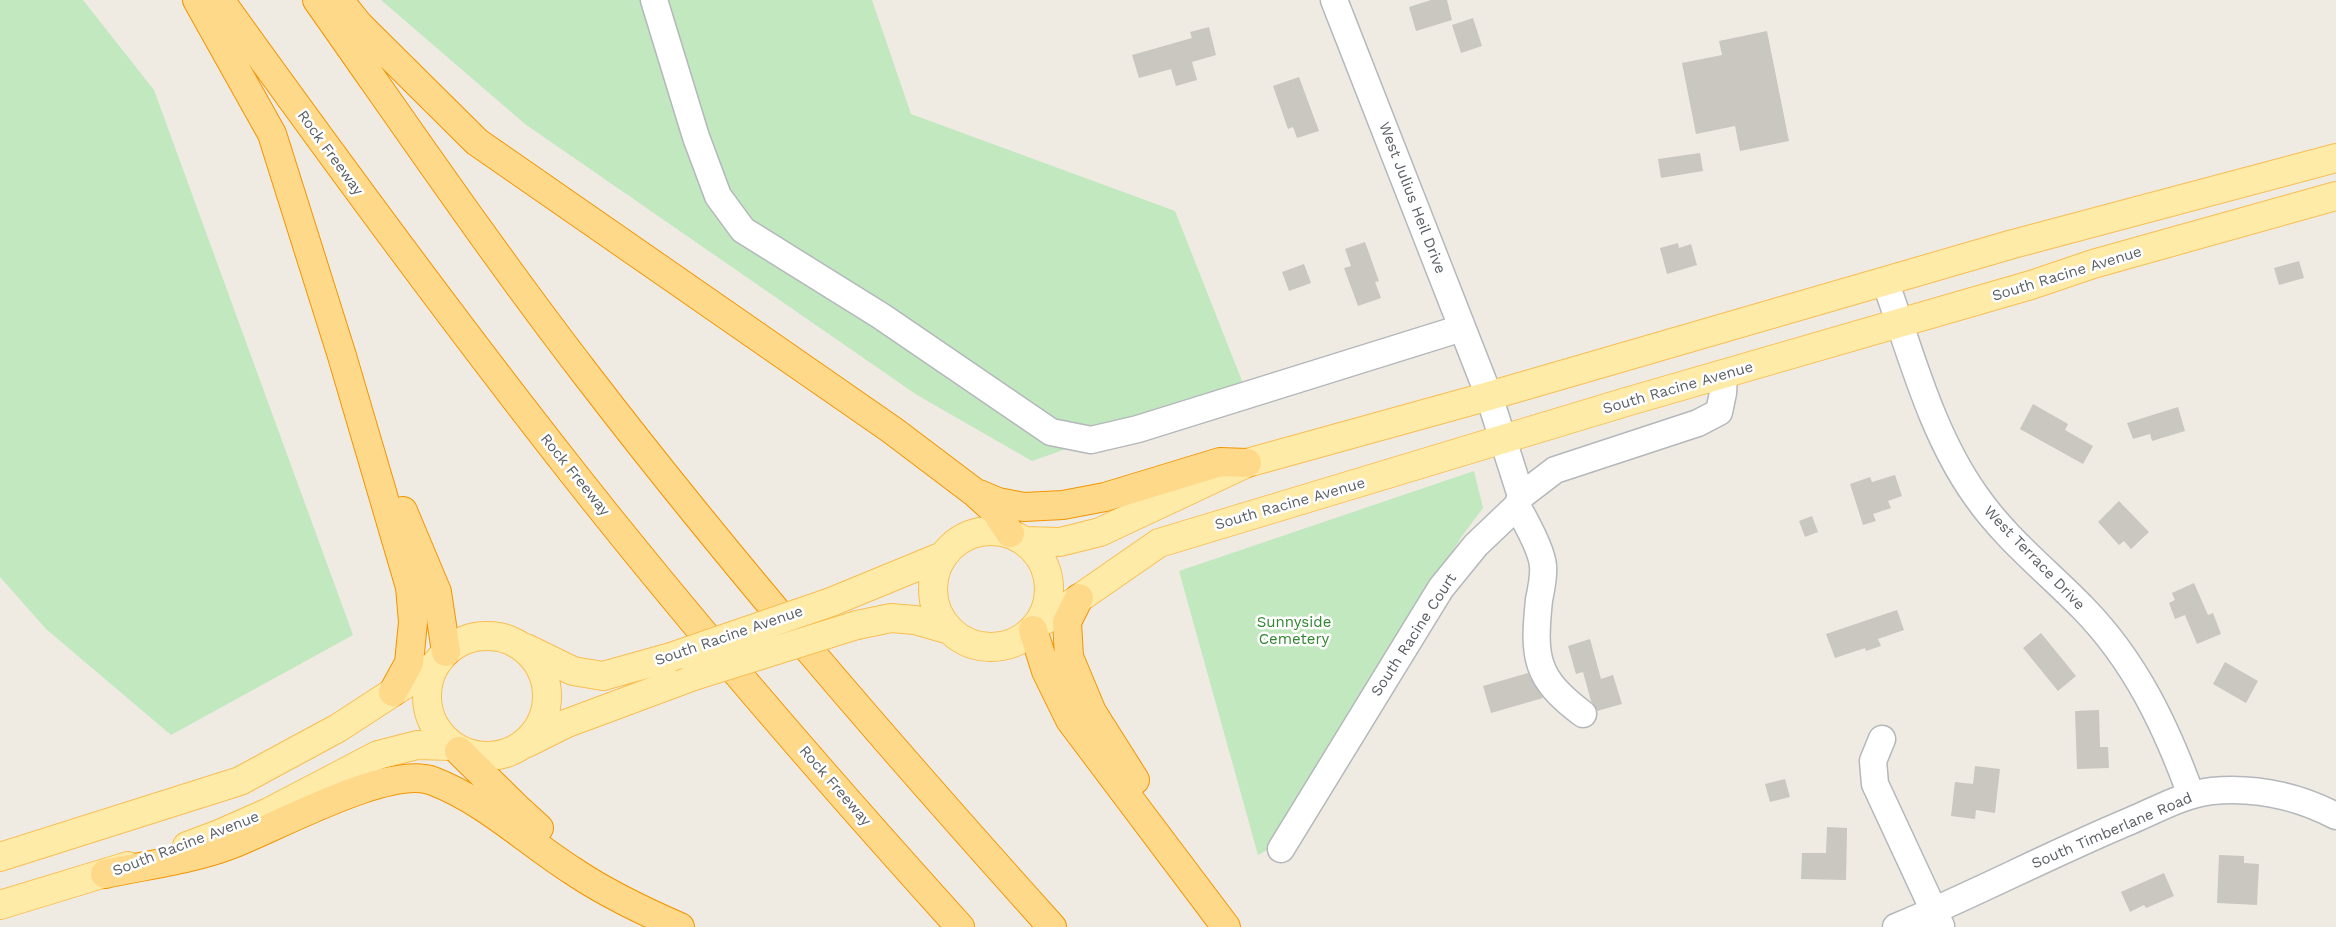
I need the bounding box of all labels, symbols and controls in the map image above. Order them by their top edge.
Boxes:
street label: Rock Freeway [293,107,367,199]
street label: West Julius Heil Drive [1375,120,1449,276]
street label: South Racine Avenue [1990,243,2144,305]
street label: South Racine Avenue [1601,358,1755,418]
street label: Rock Freeway [536,430,614,520]
street label: South Racine Avenue [1213,474,1367,534]
street label: West Terrace Drive [1980,502,2088,614]
street label: South Racine Court [1368,570,1460,700]
street label: South Racine Avenue [653,602,805,670]
park label: Sunnyside Cemetery [1257,614,1331,649]
street label: Rock Freeway [795,742,875,830]
street label: South Timberlane Road [2029,789,2195,873]
street label: South Racine Avenue [110,808,262,880]

